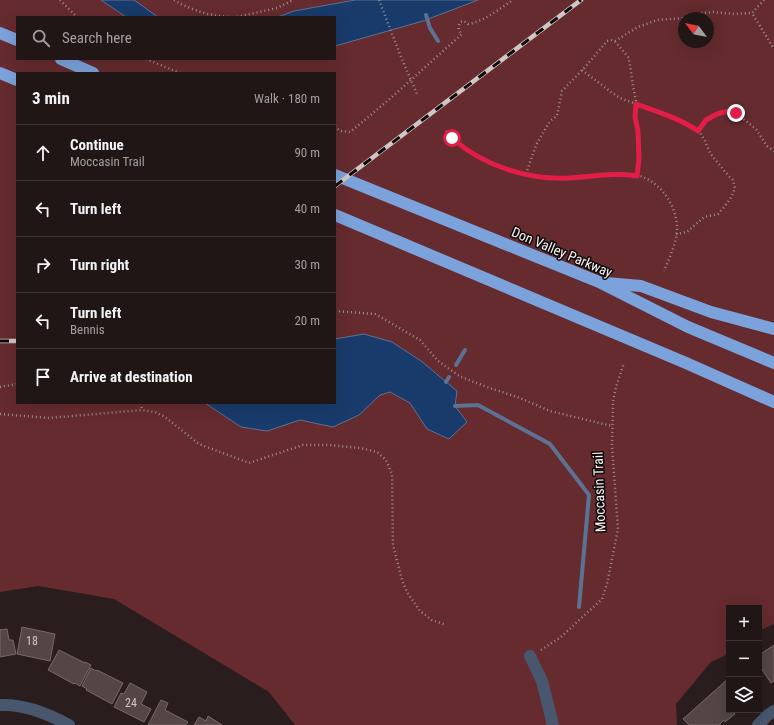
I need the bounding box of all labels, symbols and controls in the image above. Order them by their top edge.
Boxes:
north arrow [678,12,714,48]
search box [16,16,336,60]
icon: search [30,27,52,49]
text: Search here [62,29,132,47]
text: 3 min [32,88,70,108]
text: Walk · 180 m [254,91,320,106]
route end [727,104,745,122]
route start [443,129,461,147]
text: Continue [70,136,124,154]
icon: ahead [32,142,54,164]
text: 90 m [294,145,320,160]
text: Moccasin Trail [70,154,145,169]
icon: left [32,198,54,220]
text: Turn left [70,200,121,218]
text: 40 m [294,201,320,216]
street label: Don Valley Parkway [509,224,615,280]
icon: right [32,254,54,276]
text: Turn right [70,256,129,274]
text: 30 m [294,257,320,272]
text: Turn left [70,304,121,322]
icon: left [32,310,54,332]
text: 20 m [294,313,320,328]
text: Bennis [70,322,105,337]
icon: arrive [32,366,54,388]
text: Arrive at destination [70,368,193,386]
street label: Moccasin Trail [590,452,608,532]
map controls [726,605,762,713]
button: + [726,605,762,641]
house number: 18 [26,634,38,648]
button: − [726,641,762,677]
button: layers [726,677,762,713]
house number: 24 [125,696,137,710]

